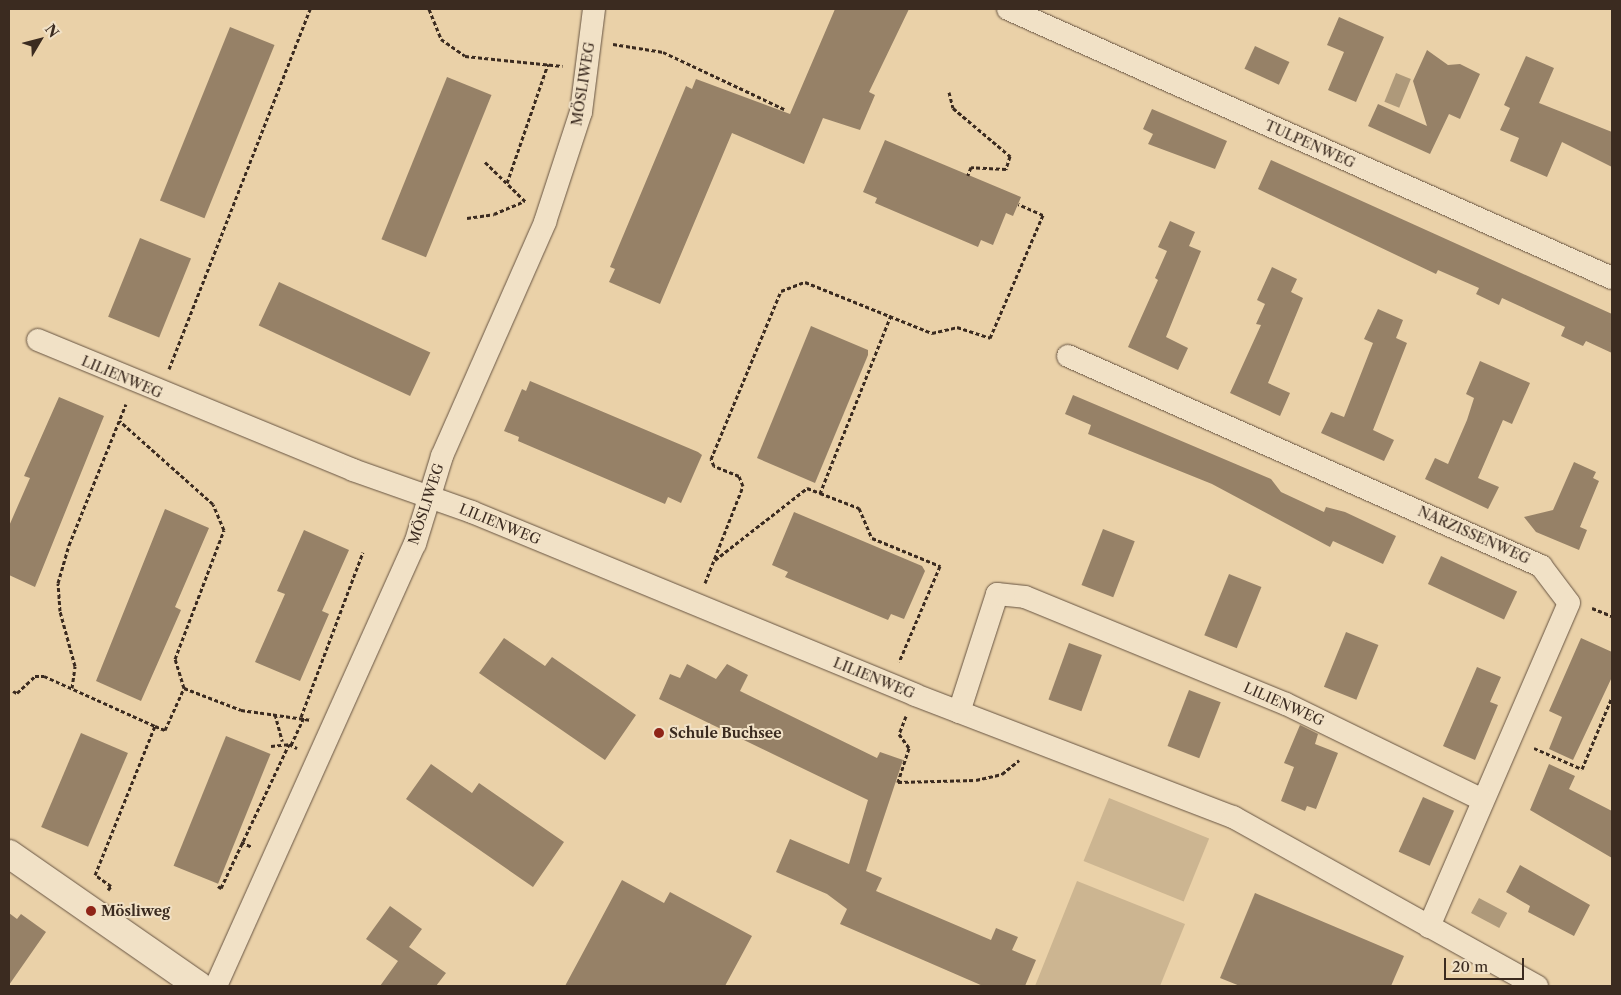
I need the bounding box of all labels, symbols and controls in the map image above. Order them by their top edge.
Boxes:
north arrow [15,15,65,65]
text: N [41,21,63,41]
street label: MÖSLIWEG [568,41,598,127]
street label: TULPENWEG [1262,117,1358,171]
street label: LILIENWEG [79,352,165,402]
street label: MÖSLIWEG [405,461,447,547]
street label: LILIENWEG [457,500,543,548]
street label: NARZISSENWEG [1415,503,1533,567]
street label: LILIENWEG [831,654,917,702]
street label: LILIENWEG [1241,679,1327,729]
place label: Schule Buchsee [669,725,782,741]
marker: Schule Buchsee [653,727,665,739]
place label: Mösliweg [101,903,170,919]
marker: Mösliweg [85,905,97,917]
scale bar [1446,948,1526,980]
text: 20 m [1452,957,1488,976]

